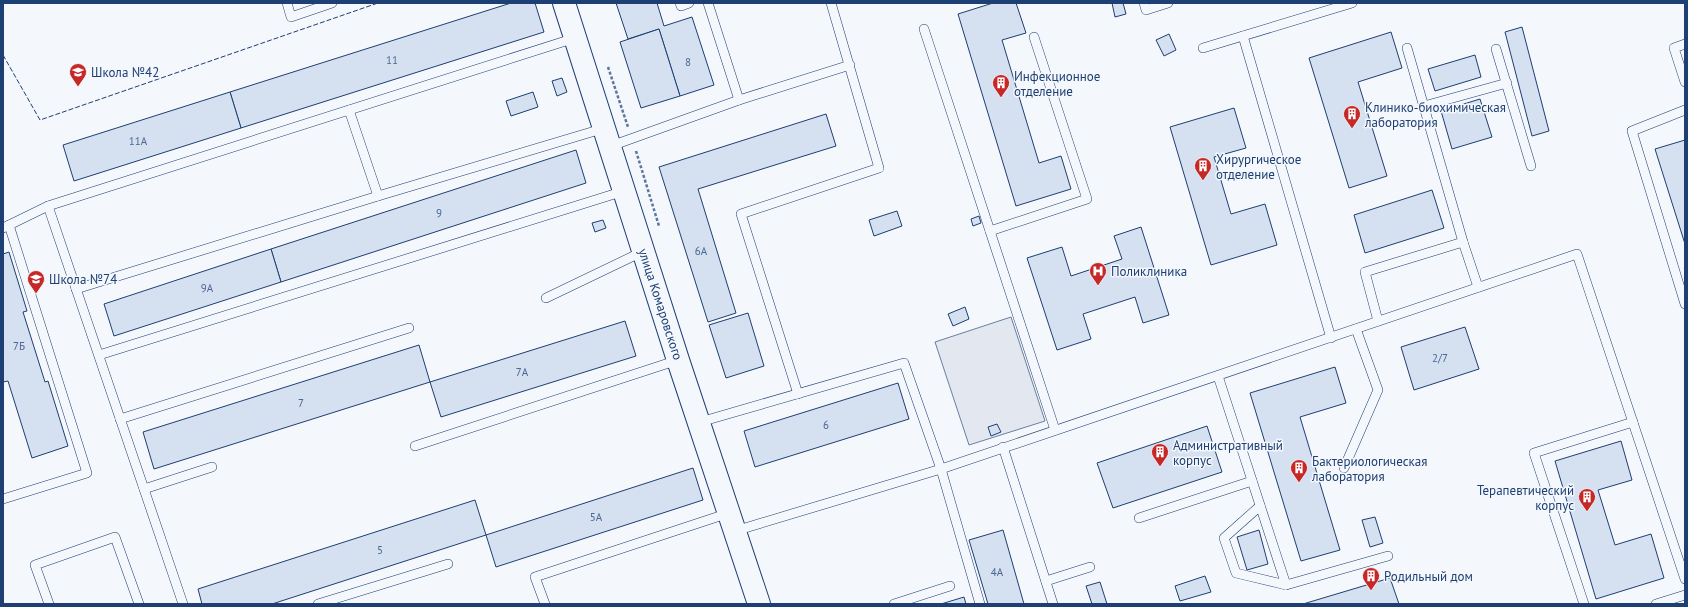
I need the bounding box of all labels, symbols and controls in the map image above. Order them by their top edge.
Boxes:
house number: 11 [386,53,398,67]
house number: 8 [685,55,691,69]
school or university icon: Школа №42 [68,62,88,87]
place label: Школа №42 [91,64,159,81]
place label: Инфекционное отделение [1014,68,1100,100]
building icon: Инфекционное отделение [991,73,1011,98]
place label: Клинико-биохимическая лаборатория [1364,99,1506,131]
building icon: Клинико-биохимическая лаборатория [1342,104,1362,129]
house number: 11А [129,134,148,148]
place label: Хирургическое отделение [1216,151,1301,183]
building icon: Хирургическое отделение [1193,156,1213,181]
house number: 9 [436,206,442,220]
house number: 6А [695,244,708,258]
street label: улица Комаровского [634,246,687,362]
hospital icon: Поликлиника [1088,261,1108,286]
place label: Поликлиника [1111,263,1187,280]
school or university icon: Школа №74 [26,269,46,294]
place label: Школа №74 [49,271,117,288]
house number: 9А [201,281,214,295]
house number: 7Б [13,339,25,353]
house number: 2/7 [1432,351,1448,365]
house number: 7А [516,365,529,379]
house number: 7 [298,396,304,410]
house number: 6 [823,418,829,432]
place label: Административный корпус [1173,437,1283,469]
building icon: Административный корпус [1150,442,1170,467]
place label: Бактериологическая лаборатория [1311,453,1427,485]
building icon: Бактериологическая лаборатория [1289,458,1309,483]
place label: Терапевтический корпус [1477,482,1574,514]
building icon: Терапевтический корпус [1577,487,1597,512]
house number: 5А [590,510,603,524]
house number: 5 [377,543,383,557]
house number: 4А [991,565,1004,579]
building icon: Родильный дом [1361,566,1381,591]
place label: Родильный дом [1384,568,1473,585]

